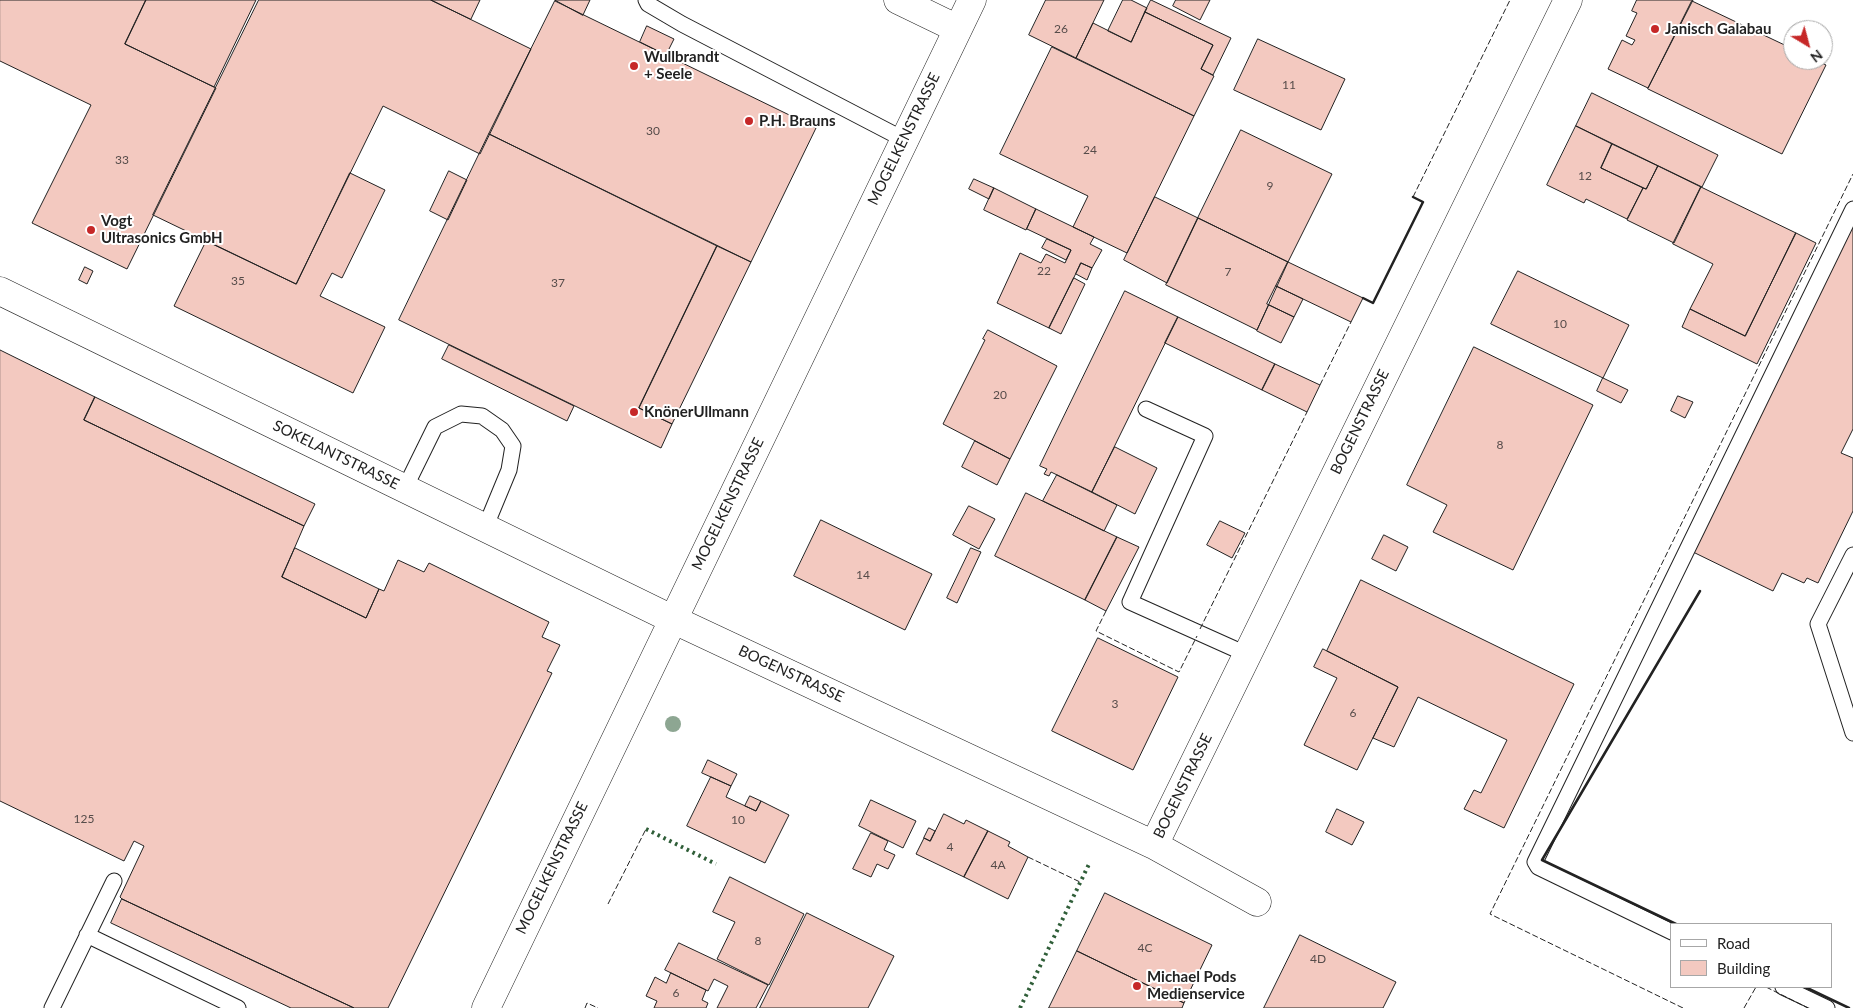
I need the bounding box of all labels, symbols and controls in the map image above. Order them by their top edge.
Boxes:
place label: Janisch Galabau [1665,20,1771,38]
north arrow [1783,20,1833,70]
house number: 26 [1054,22,1068,36]
marker: Janisch Galabau [1649,23,1661,35]
text: N [1807,47,1826,67]
place label: Wullbrandt + Seele [644,48,719,83]
marker: Wullbrandt + Seele [628,60,640,72]
street label: MOGELKENSTRASSE [864,70,944,208]
house number: 11 [1282,78,1296,92]
place label: P.H. Brauns [759,112,836,130]
marker: P.H. Brauns [743,115,755,127]
house number: 30 [646,124,660,138]
house number: 24 [1083,143,1097,157]
house number: 33 [115,153,129,167]
house number: 12 [1578,169,1592,183]
house number: 9 [1267,179,1273,193]
place label: Vogt Ultrasonics GmbH [101,212,223,247]
marker: Vogt Ultrasonics GmbH [85,224,97,236]
house number: 22 [1037,264,1051,278]
house number: 7 [1225,265,1231,279]
house number: 35 [231,274,245,288]
house number: 37 [551,276,565,290]
house number: 10 [1553,317,1567,331]
street label: BOGENSTRASSE [1327,367,1393,477]
house number: 20 [993,388,1007,402]
place label: KnönerUllmann [644,403,749,421]
marker: KnönerUllmann [628,406,640,418]
street label: SOKELANTSTRASSE [270,417,402,493]
street label: MOGELKENSTRASSE [688,435,768,573]
house number: 8 [1497,438,1503,452]
house number: 14 [856,568,870,582]
street label: BOGENSTRASSE [735,642,847,706]
house number: 3 [1112,697,1118,711]
house number: 6 [1350,706,1356,720]
street label: BOGENSTRASSE [1150,731,1216,841]
street label: MOGELKENSTRASSE [512,799,592,937]
house number: 125 [74,812,94,826]
house number: 10 [731,813,745,827]
house number: 4 [947,840,953,854]
house number: 4A [990,858,1006,872]
legend [1670,923,1833,988]
house number: 8 [755,934,761,948]
text: Road [1717,934,1750,952]
house number: 4C [1138,941,1152,955]
house number: 4D [1310,952,1326,966]
text: Building [1717,959,1770,977]
place label: Michael Pods Medienservice [1147,968,1245,1003]
marker: Michael Pods Medienservice [1131,980,1143,992]
house number: 6 [673,986,679,1000]

